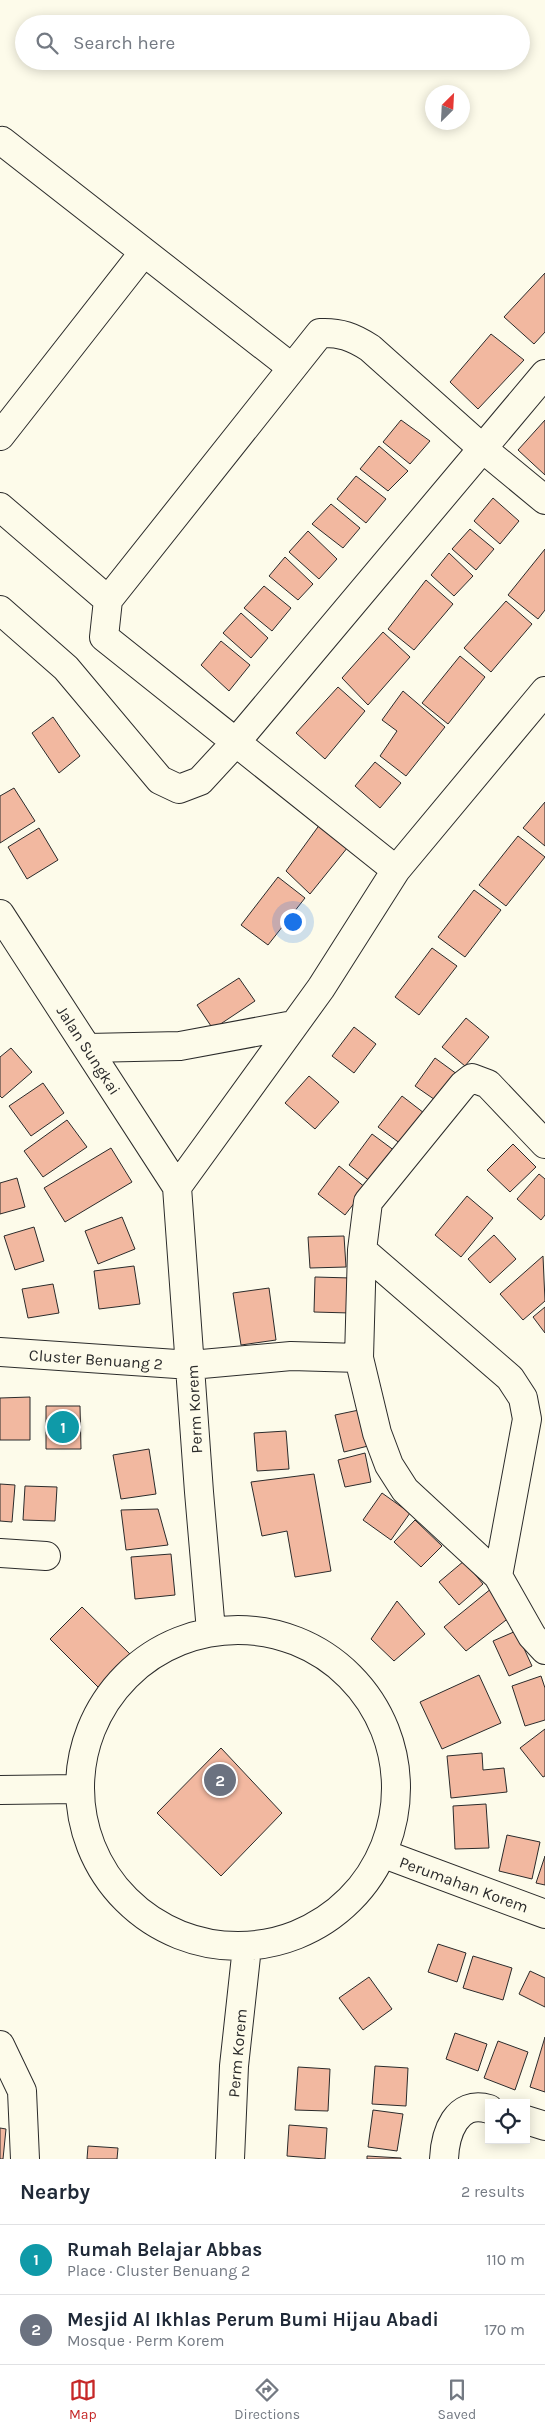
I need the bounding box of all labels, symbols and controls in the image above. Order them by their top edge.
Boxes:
search box [15,15,530,70]
icon: search [33,29,61,57]
text: Search here [73,32,175,54]
north arrow [425,85,470,130]
your location [280,909,306,935]
street label: Jalan Sungkai [53,1002,125,1098]
street label: Cluster Benuang 2 [28,1345,164,1374]
street label: Perm Korem [183,1364,206,1454]
pin: 1 [47,1408,79,1446]
pin: 2 [204,1761,236,1799]
street label: Perumahan Korem [397,1852,531,1917]
street label: Perm Korem [224,2008,251,2098]
map controls [485,2099,530,2144]
button: locate [485,2099,530,2144]
text: Nearby [20,2180,90,2204]
text: 2 results [461,2182,525,2201]
text: Rumah Belajar Abbas [67,2239,262,2261]
text: 1 [33,2250,39,2269]
text: 110 m [486,2250,525,2269]
text: Place · Cluster Benuang 2 [67,2261,250,2280]
text: Mesjid Al Ikhlas Perum Bumi Hijau Abadi [67,2309,439,2331]
text: 2 [31,2320,41,2339]
text: 170 m [484,2320,525,2339]
text: Mosque · Perm Korem [67,2331,224,2350]
tab: Map [69,2376,97,2423]
tab: Directions [234,2376,300,2423]
tab: Saved [438,2376,476,2423]

